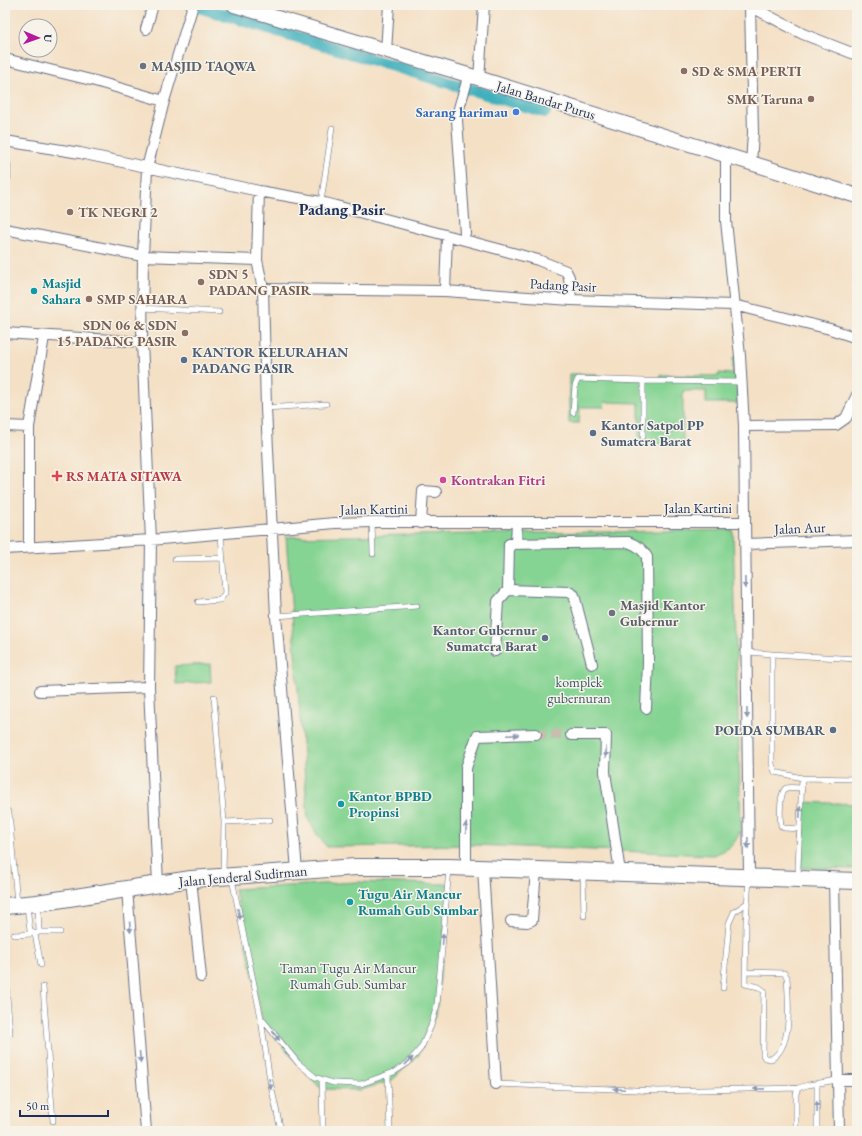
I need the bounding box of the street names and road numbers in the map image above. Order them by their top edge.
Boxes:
street label: Jalan Bandar Purus [493,76,598,124]
street label: Padang Pasir [529,274,597,296]
street label: Jalan Kartini [339,499,409,519]
street label: Jalan Kartini [663,499,733,517]
street label: Jalan Aur [773,518,826,538]
street label: Jalan Jenderal Sudirman [177,861,309,891]

